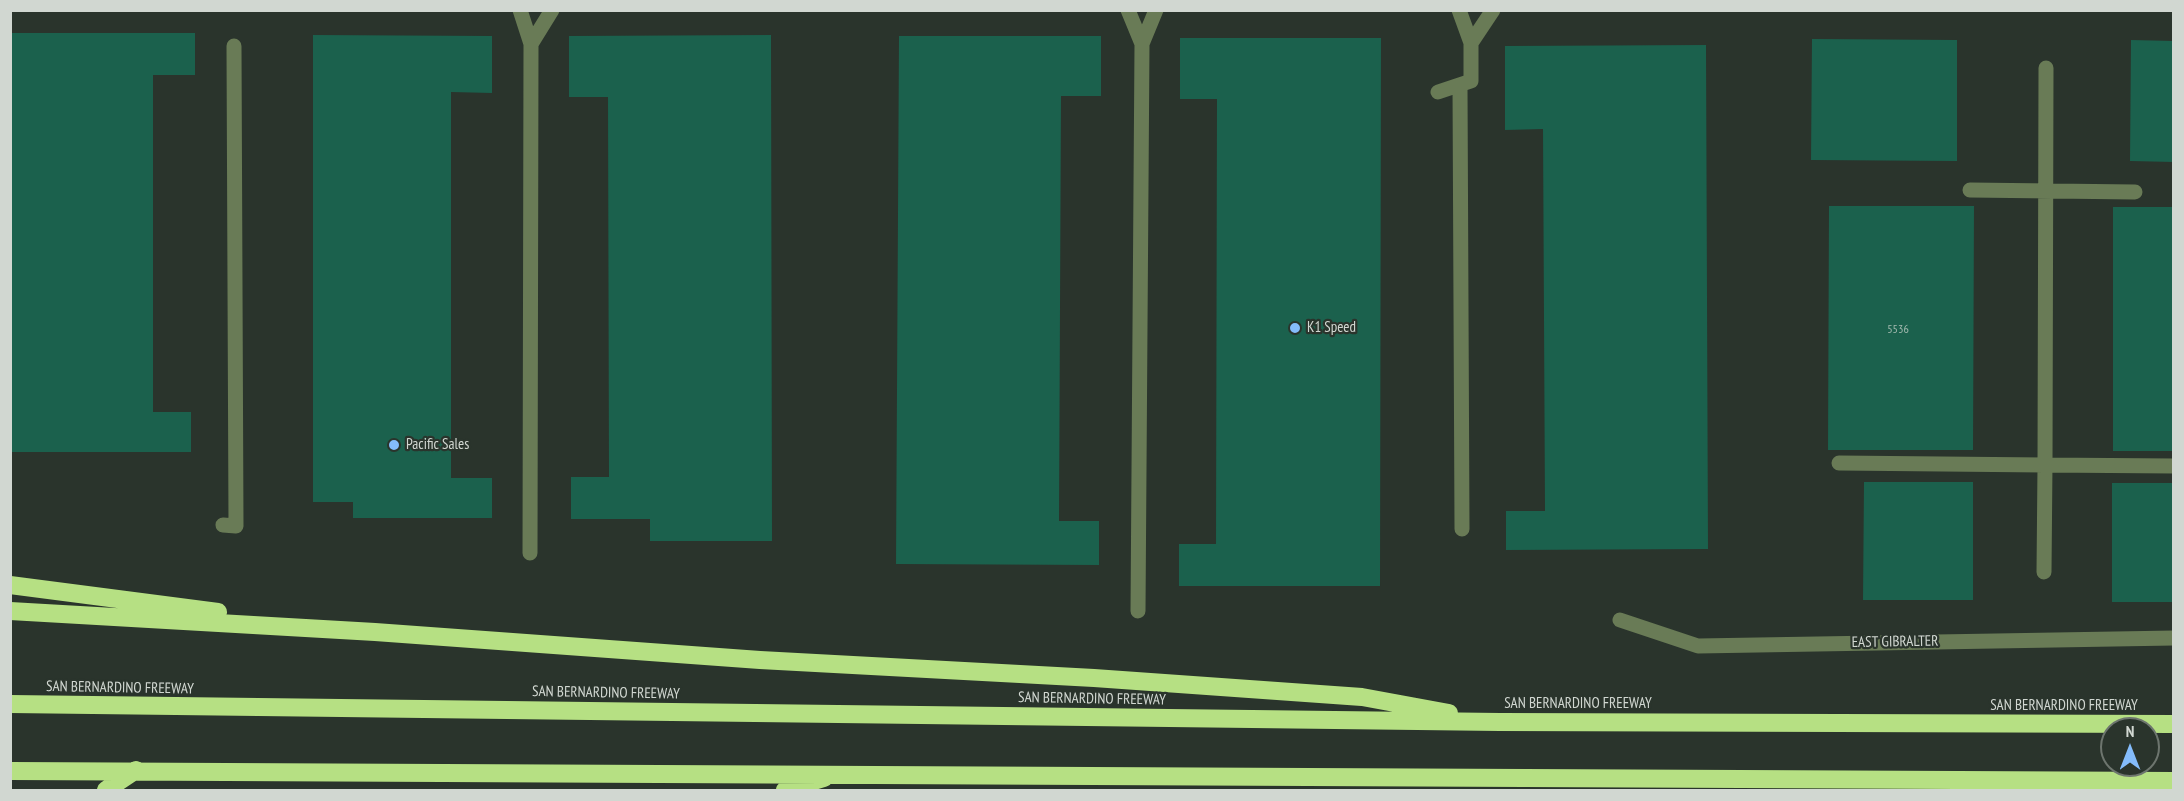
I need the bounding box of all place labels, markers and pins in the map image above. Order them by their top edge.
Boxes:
place label: K1 Speed [1307,319,1356,337]
marker: K1 Speed [1288,321,1302,335]
place label: Pacific Sales [406,436,469,454]
marker: Pacific Sales [387,438,401,452]

